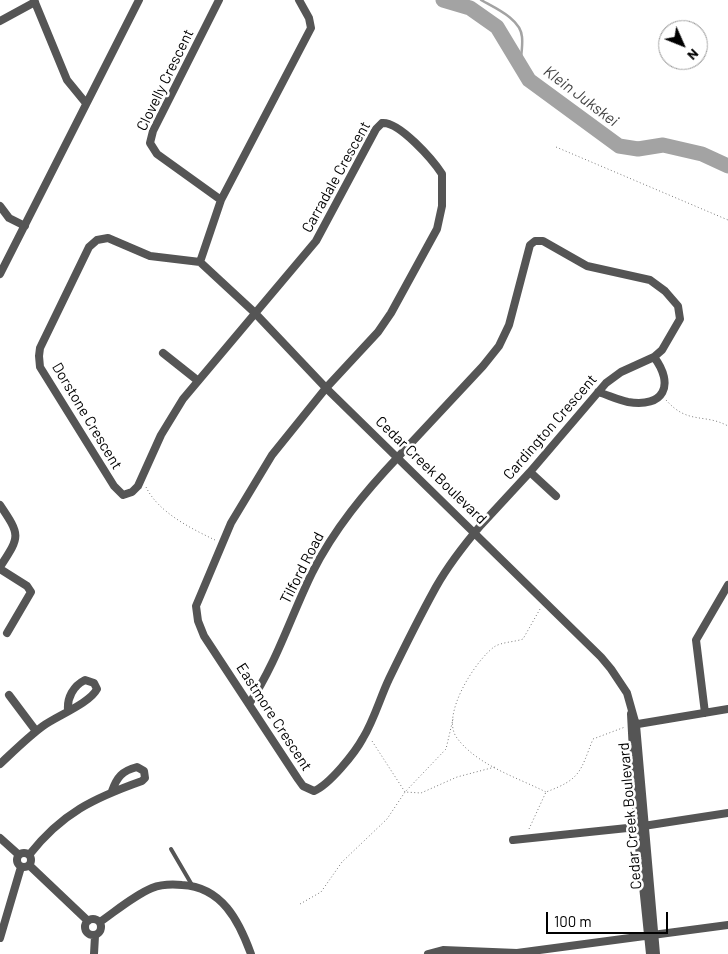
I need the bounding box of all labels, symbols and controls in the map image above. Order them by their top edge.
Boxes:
north arrow [658,20,708,70]
street label: Clovelly Crescent [133,26,197,134]
text: N [684,46,703,64]
water label: Klein Jukskei [540,62,622,130]
street label: Carradale Crescent [298,118,374,236]
street label: Dorstone Crescent [48,359,126,473]
street label: Cardington Crescent [499,371,601,483]
street label: Cedar Creek Boulevard [372,412,490,528]
street label: Tilford Road [276,529,328,607]
street label: Eastmore Crescent [232,660,316,774]
street label: Cedar Creek Boulevard [615,742,645,890]
scale bar [548,902,670,934]
text: 100 m [554,912,592,930]

